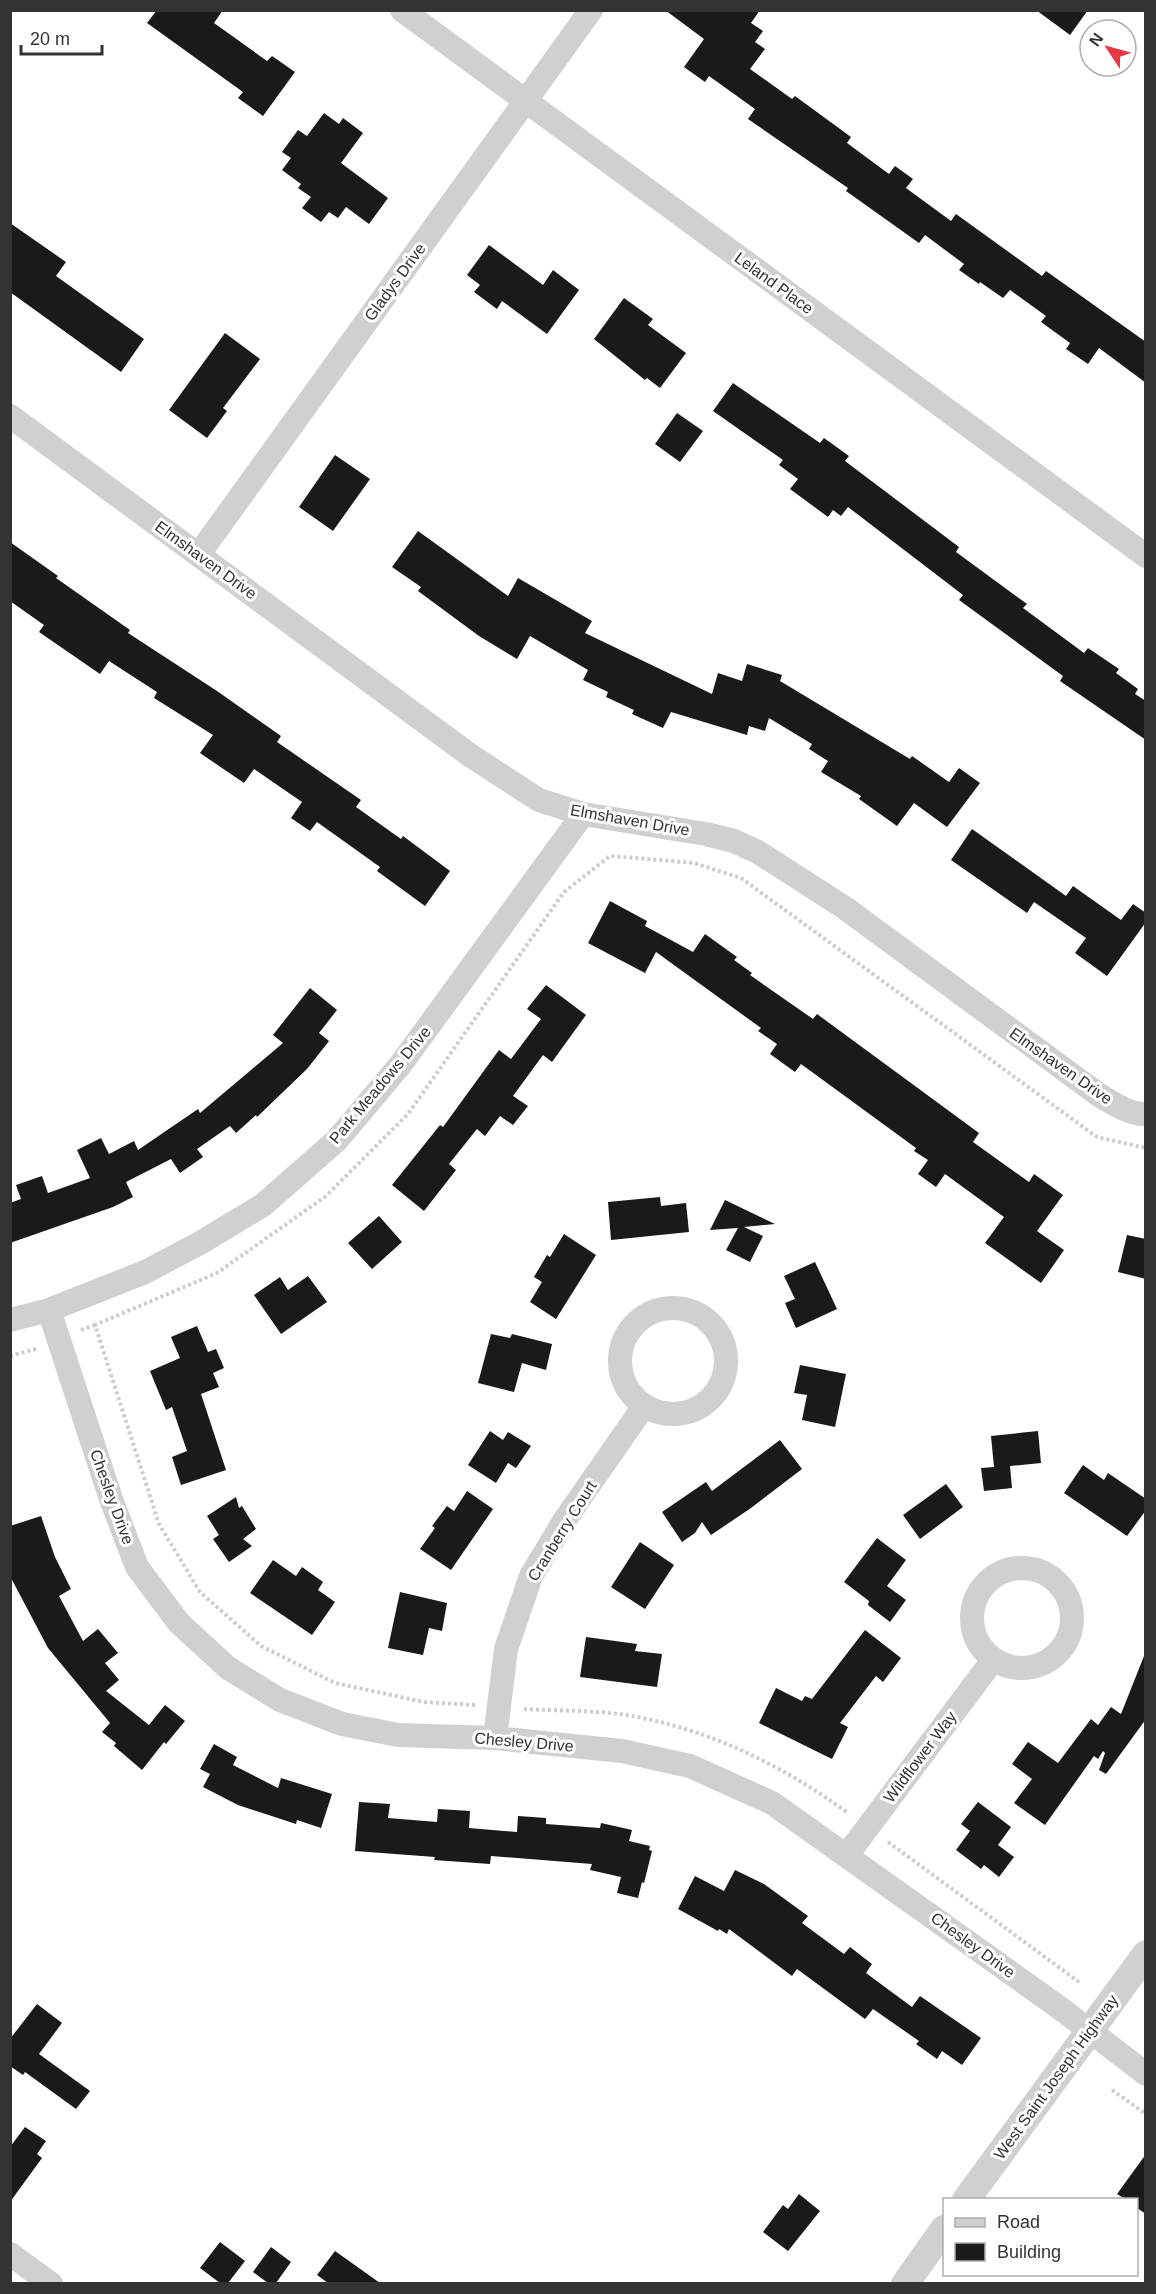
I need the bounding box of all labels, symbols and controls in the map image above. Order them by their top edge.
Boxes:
scale bar [21,18,102,56]
north arrow [1078,18,1138,78]
text: 20 m [30,29,70,49]
text: N [1086,30,1107,49]
street label: Gladys Drive [361,240,429,324]
street label: Leland Place [732,249,817,317]
street label: Elmshaven Drive [152,518,260,602]
street label: Elmshaven Drive [569,801,691,839]
street label: Park Meadows Drive [326,1023,434,1147]
street label: Elmshaven Drive [1007,1024,1115,1108]
street label: Chesley Drive [87,1447,137,1547]
street label: Cranberry Court [524,1477,600,1584]
street label: Wildflower Way [880,1708,960,1806]
street label: Chesley Drive [474,1729,574,1755]
street label: Chesley Drive [928,1909,1018,1981]
street label: West Saint Joseph Highway [991,1992,1121,2162]
legend [943,2198,1138,2276]
text: Road [997,2212,1040,2232]
text: Building [997,2242,1061,2262]

